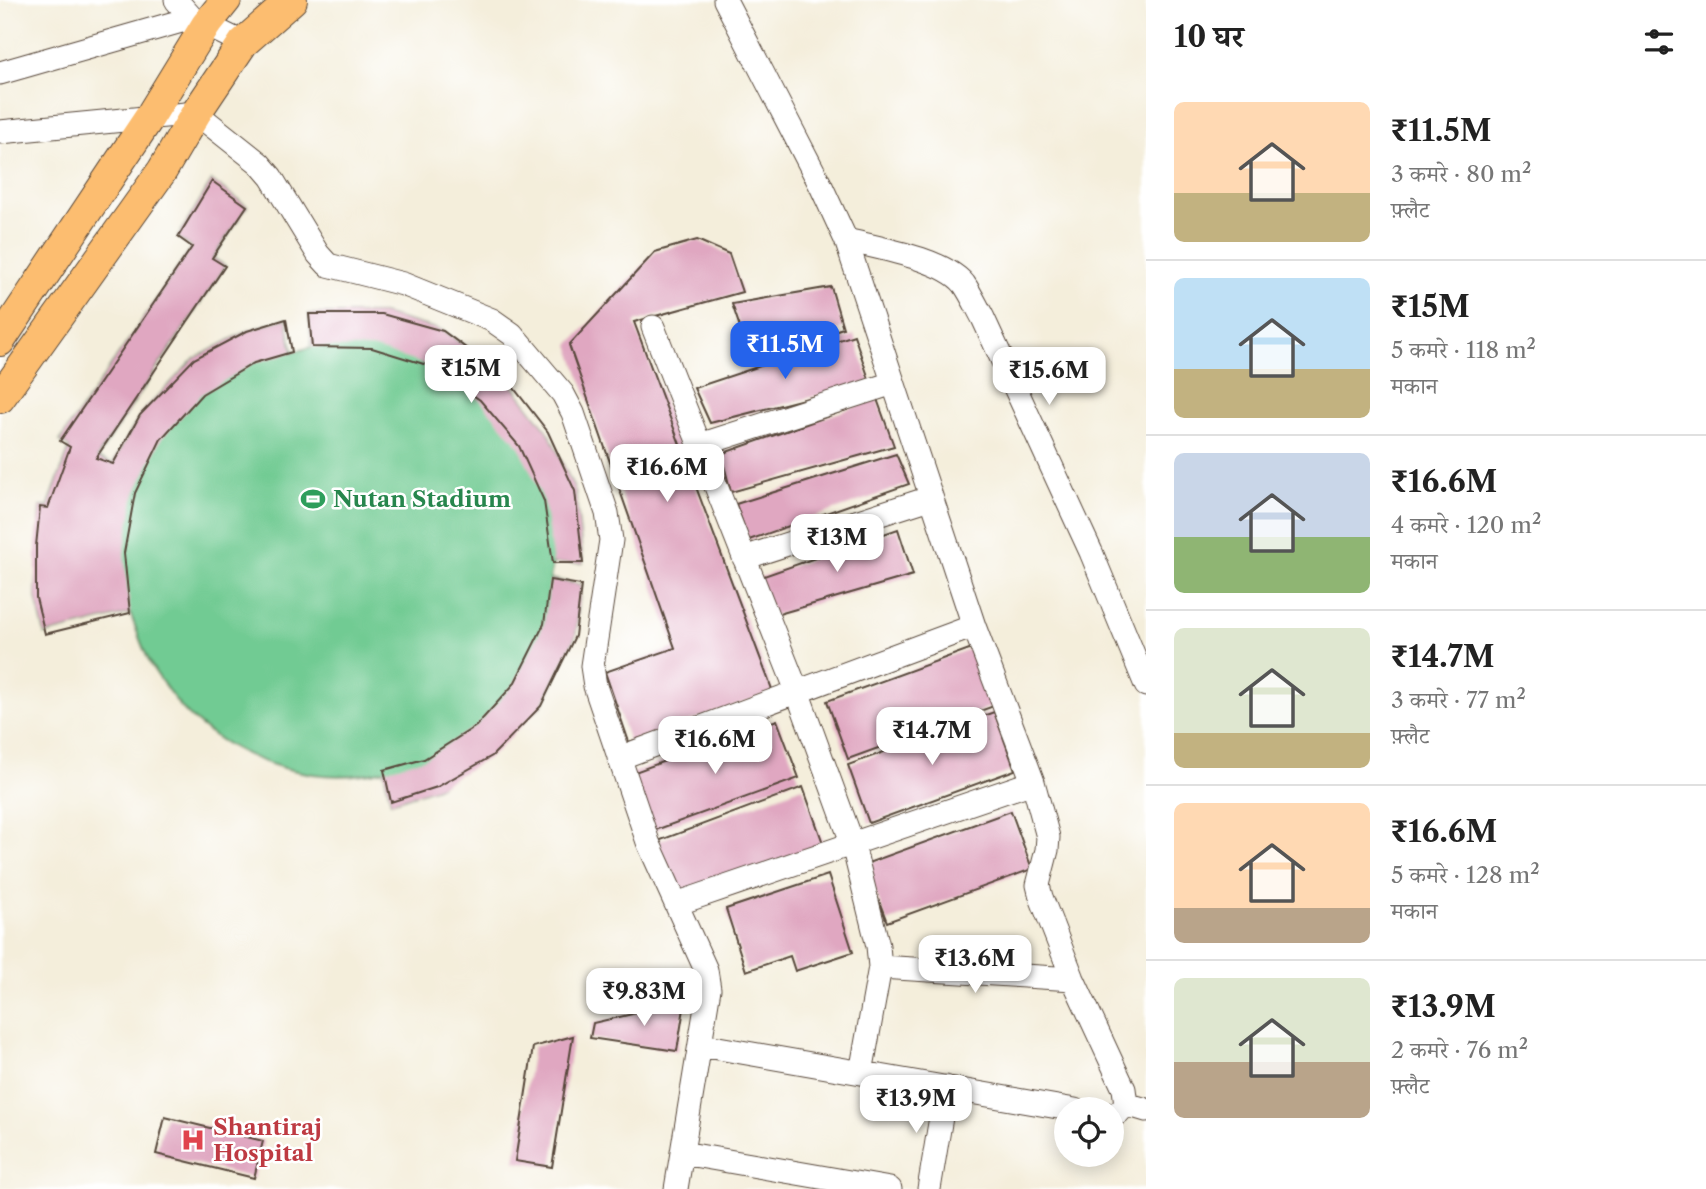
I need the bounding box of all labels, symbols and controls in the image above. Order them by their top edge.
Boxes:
text: 10 घर [1174,18,1244,55]
icon: filters [1640,23,1678,61]
text: ₹11.5M [1391,112,1492,149]
icon: home [1230,130,1314,214]
text: 3 कमरे · 80 m² [1391,160,1531,188]
text: फ़्लैट [1391,196,1429,224]
text: ₹15M [1391,288,1470,325]
icon: home [1230,306,1314,390]
pin: ₹11.5M [728,322,842,381]
text: ₹11.5M [746,330,824,358]
text: 5 कमरे · 118 m² [1391,336,1536,364]
pin: ₹15M [430,346,512,405]
pin: ₹15.6M [992,348,1106,407]
text: ₹15M [441,354,501,382]
text: ₹15.6M [1009,356,1089,384]
text: मकान [1391,372,1438,400]
pin: ₹16.6M [610,444,724,504]
text: ₹16.6M [626,453,708,481]
text: ₹16.6M [1391,463,1497,500]
icon: home [1230,481,1314,565]
sports icon: Nutan Stadium [299,485,327,513]
place label: Nutan Stadium [333,485,511,513]
text: 4 कमरे · 120 m² [1391,511,1541,539]
pin: ₹13M [796,514,878,574]
text: ₹13M [807,523,867,551]
text: मकान [1391,547,1438,575]
text: ₹14.7M [1391,638,1495,675]
icon: home [1230,656,1314,740]
text: 3 कमरे · 77 m² [1391,686,1526,714]
pin: ₹14.7M [875,708,989,767]
pin: ₹16.6M [658,716,772,776]
text: ₹14.7M [892,716,972,744]
text: फ़्लैट [1391,722,1429,750]
text: ₹16.6M [674,725,756,753]
text: ₹16.6M [1391,813,1497,850]
icon: home [1230,831,1314,915]
text: 5 कमरे · 128 m² [1391,861,1540,889]
text: मकान [1391,897,1438,925]
pin: ₹13.6M [918,936,1032,995]
text: ₹13.6M [935,944,1015,972]
pin: ₹9.83M [587,968,701,1028]
text: ₹9.83M [602,977,686,1005]
text: ₹13.9M [1391,988,1496,1025]
icon: home [1230,1006,1314,1090]
text: 2 कमरे · 76 m² [1391,1036,1528,1064]
text: फ़्लैट [1391,1072,1429,1100]
pin: ₹13.9M [859,1076,973,1135]
text: ₹13.9M [876,1084,956,1112]
map controls [1054,1097,1124,1167]
button: locate [1054,1097,1124,1167]
place label: Shantiraj Hospital [213,1113,322,1167]
hospital icon: Shantiraj Hospital [179,1126,207,1154]

